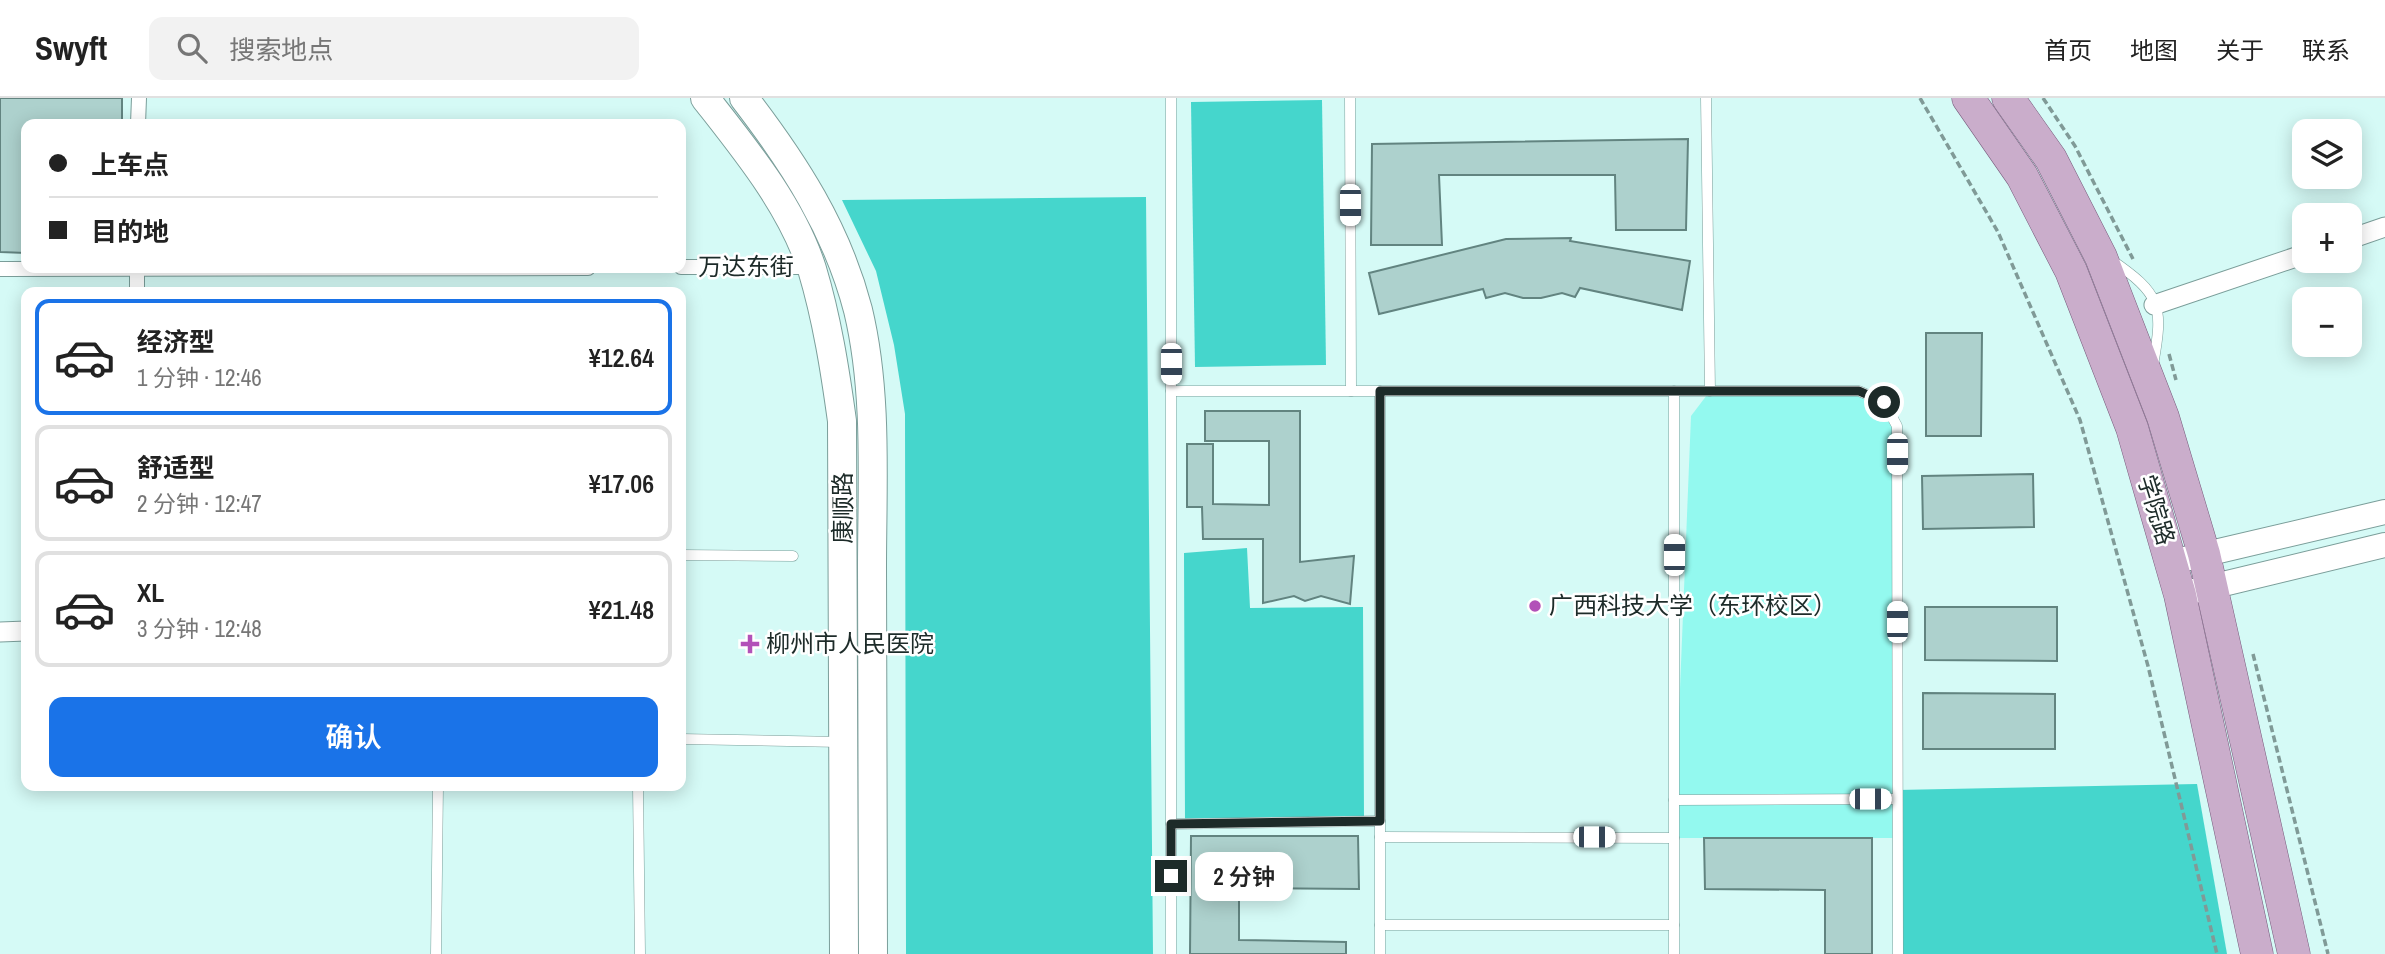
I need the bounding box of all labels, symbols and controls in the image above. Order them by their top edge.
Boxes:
search box [149,17,639,80]
text: Swyft [35,26,107,70]
icon: search [173,29,211,67]
text: 搜索地点 [229,32,333,67]
text: 首页 [2044,34,2092,66]
text: 地图 [2130,34,2178,66]
text: 关于 [2216,34,2264,66]
text: 联系 [2302,34,2350,66]
map controls [2292,119,2362,357]
button: layers [2292,119,2362,189]
text: 上车点 [91,147,169,182]
car [1340,184,1361,226]
button: + [2292,203,2362,273]
text: 目的地 [91,214,169,249]
street label: 万达东街 [698,250,794,282]
button: − [2292,287,2362,357]
text: 经济型 [137,324,215,359]
icon: car [53,326,116,389]
text: ¥12.64 [589,340,654,375]
car [1161,343,1182,385]
text: 1 分钟 · 12:46 [137,362,262,393]
route start [1868,386,1900,418]
car [1887,433,1908,475]
text: 舒适型 [137,450,215,485]
icon: car [53,452,116,515]
text: ¥17.06 [589,466,654,501]
street label: 学院路 [2131,471,2183,549]
street label: 康顺路 [826,472,858,544]
text: 2 分钟 · 12:47 [137,488,262,519]
car [1664,534,1685,576]
text: XL [137,575,164,610]
icon: car [53,578,116,641]
place label: 广西科技大学（东环校区） [1549,589,1837,621]
text: ¥21.48 [589,592,654,627]
marker: 广西科技大学（东环校区） [1527,598,1543,614]
car [1887,601,1908,643]
text: 3 分钟 · 12:48 [137,613,262,644]
place label: 柳州市人民医院 [766,627,934,659]
marker: 柳州市人民医院 [740,634,760,654]
button: 确认 [49,697,658,777]
car [1850,789,1892,810]
car [1574,827,1616,848]
callout: 2 分钟 [1196,852,1294,900]
route end [1155,860,1187,892]
text: 2 分钟 [1213,861,1275,892]

